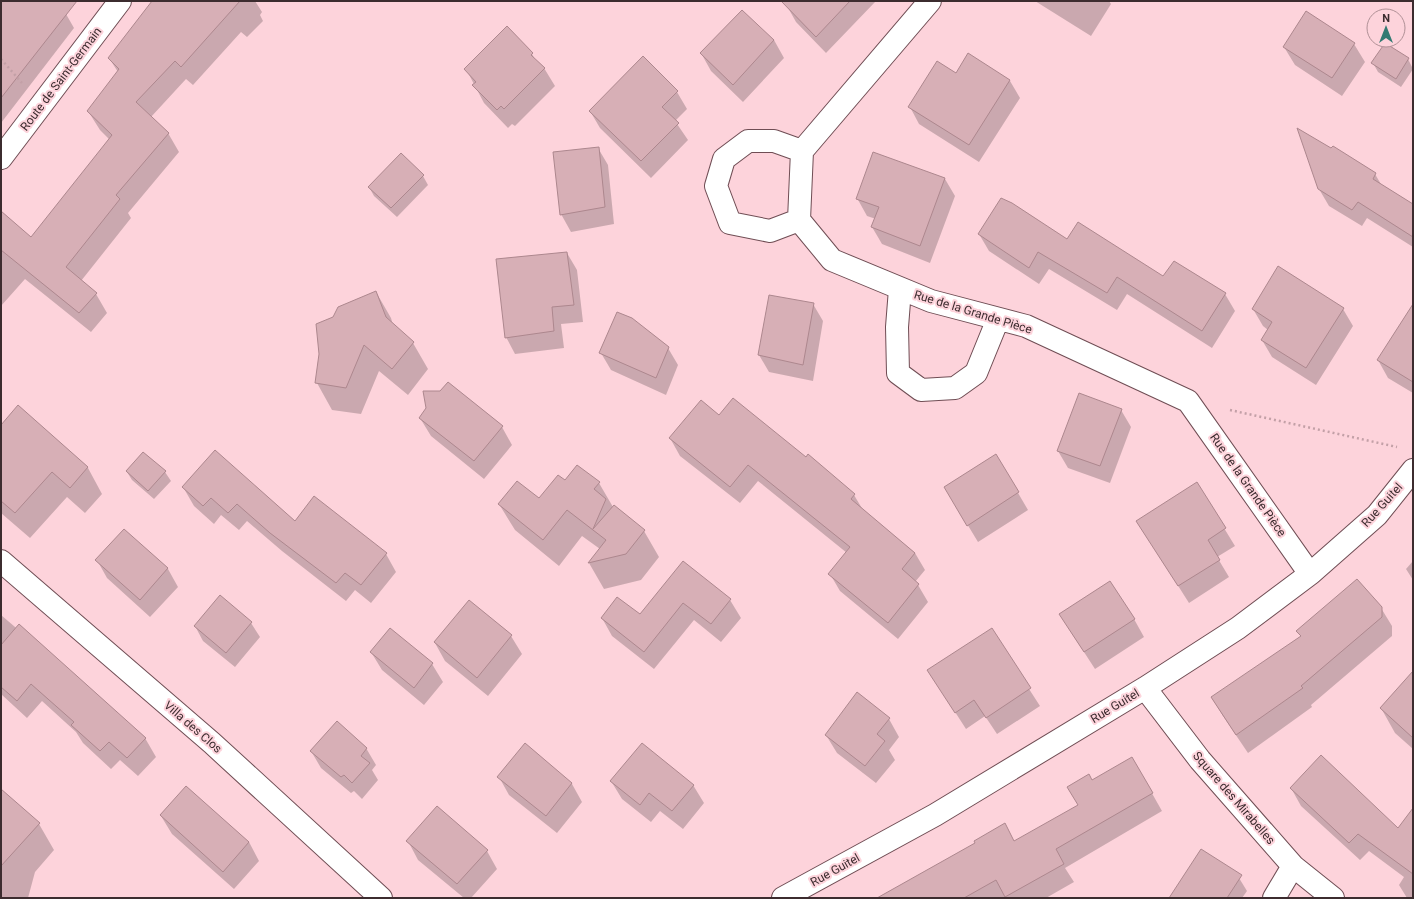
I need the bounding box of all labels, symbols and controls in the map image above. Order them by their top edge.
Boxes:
north arrow [1366,8,1406,48]
text: N [1382,12,1390,25]
street label: Route de Saint-Germain [18,25,104,133]
street label: Rue de la Grande Pièce [912,287,1034,337]
street label: Rue de la Grande Pièce [1207,431,1289,539]
street label: Rue Guitel [1359,480,1405,530]
street label: Rue Guitel [1088,686,1142,726]
street label: Villa des Clos [161,698,225,756]
street label: Square des Mirabelles [1190,749,1278,847]
street label: Rue Guitel [808,851,862,889]

